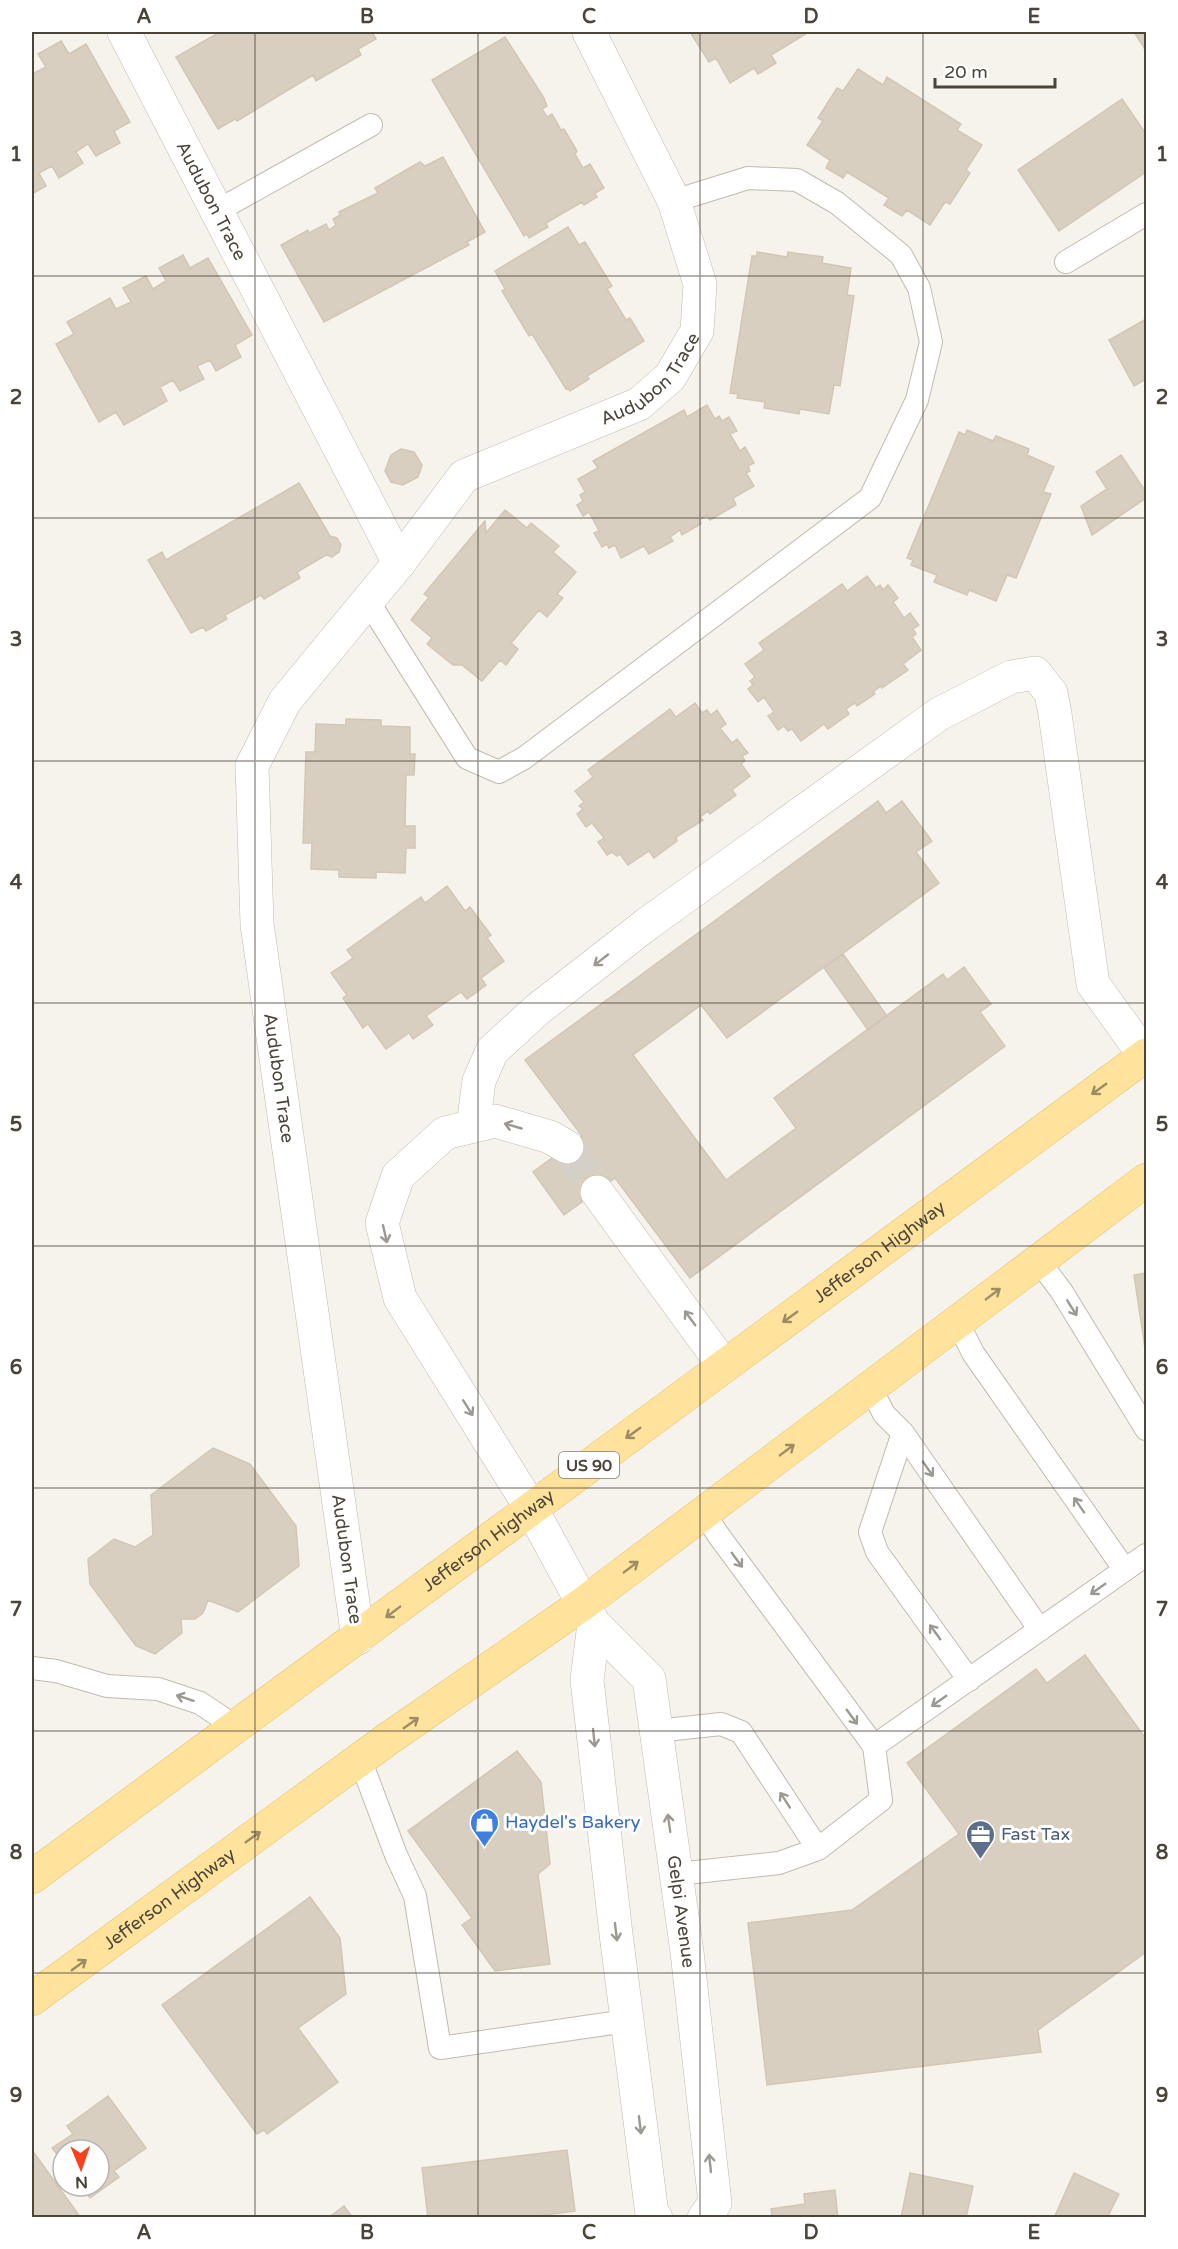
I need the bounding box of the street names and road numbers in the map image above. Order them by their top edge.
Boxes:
street label: Audubon Trace [171,137,251,264]
street label: Audubon Trace [597,329,705,430]
street label: Audubon Trace [259,1012,299,1144]
street label: Jefferson Highway [809,1196,950,1308]
road number: US 90 [559,1452,619,1478]
street label: Jefferson Highway [418,1484,559,1596]
street label: Audubon Trace [327,1493,367,1625]
street label: Jefferson Highway [99,1843,240,1954]
street label: Gelpi Avenue [663,1854,700,1969]

